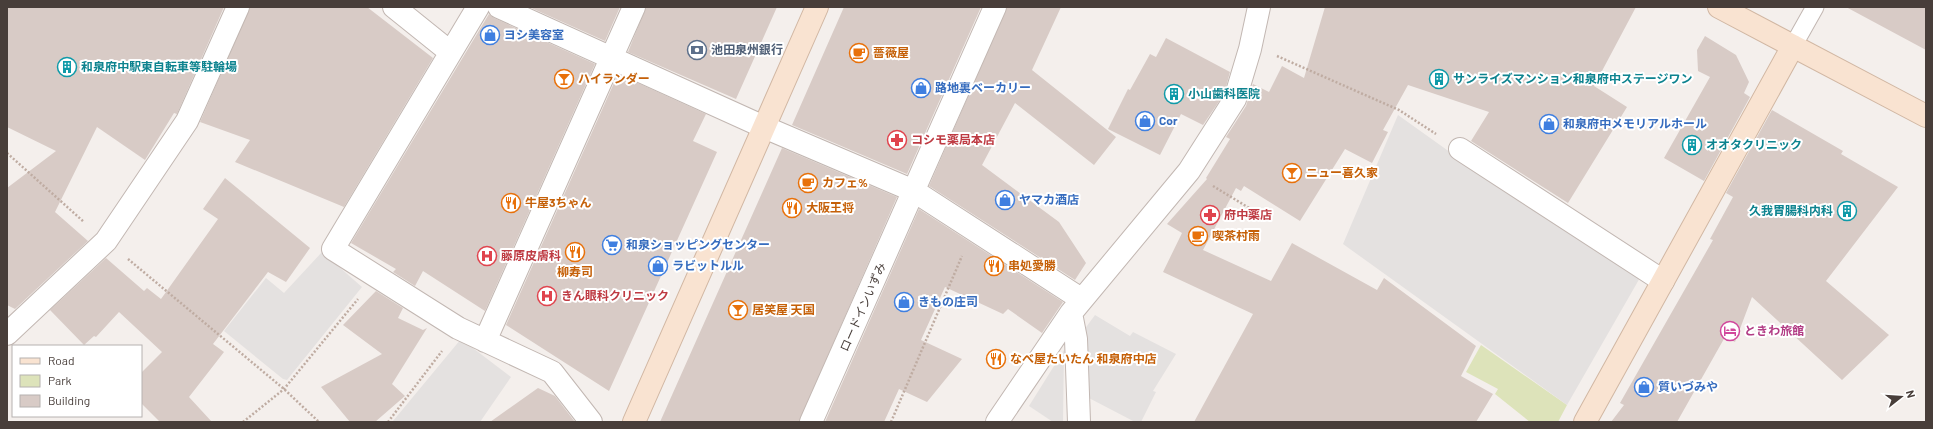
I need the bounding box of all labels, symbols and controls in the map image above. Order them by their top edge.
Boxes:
shop icon: ヨシ美容室 [479,24,501,46]
place label: ヨシ美容室 [504,27,564,41]
bank icon: 池田泉州銀行 [686,39,708,61]
place label: 池田泉州銀行 [711,42,783,56]
cafe icon: 薔薇屋 [848,42,870,64]
place label: 薔薇屋 [873,45,909,59]
building icon: 和泉府中駅東自転車等駐輪場 [56,56,78,78]
place label: 和泉府中駅東自転車等駐輪場 [81,59,237,73]
bar icon: ハイランダー [553,68,575,90]
building icon: サンライズマンション和泉府中ステージワン [1428,68,1450,90]
place label: ハイランダー [578,71,650,85]
place label: サンライズマンション和泉府中ステージワン [1453,71,1692,85]
shop icon: 路地裏ベーカリー [910,77,932,99]
place label: 路地裏ベーカリー [935,80,1031,94]
building icon: 小山歯科医院 [1163,83,1185,105]
place label: 小山歯科医院 [1188,86,1260,100]
shop icon: Cor [1134,110,1156,132]
place label: Cor [1159,113,1178,127]
shop icon: 和泉府中メモリアルホール [1538,113,1560,135]
place label: 和泉府中メモリアルホール [1563,116,1707,130]
pharmacy icon: コシモ薬局本店 [886,129,908,151]
place label: コシモ薬局本店 [911,132,995,146]
building icon: オオタクリニック [1681,134,1703,156]
place label: オオタクリニック [1706,137,1802,151]
bar icon: ニュー喜久家 [1281,162,1303,184]
place label: ニュー喜久家 [1306,165,1378,179]
cafe icon: カフェ% [797,172,819,194]
place label: カフェ% [822,175,868,189]
shop icon: ヤマカ酒店 [994,189,1016,211]
restaurant icon: 牛屋3ちゃん [500,192,522,214]
place label: ヤマカ酒店 [1019,192,1079,206]
place label: 牛屋3ちゃん [525,195,591,209]
restaurant icon: 大阪王将 [781,197,803,219]
place label: 大阪王将 [806,200,854,214]
building icon: 久我胃腸科内科 [1836,200,1858,222]
place label: 久我胃腸科内科 [1749,203,1833,217]
pharmacy icon: 府中薬店 [1199,204,1221,226]
place label: 府中薬店 [1224,207,1272,221]
cafe icon: 喫茶村雨 [1187,225,1209,247]
place label: 喫茶村雨 [1212,228,1260,242]
supermarket icon: 和泉ショッピングセンター [601,234,623,256]
place label: 和泉ショッピングセンター [626,237,770,251]
restaurant icon: 柳寿司 [564,241,586,263]
hospital icon: 藤原皮膚科 [476,245,498,267]
place label: 藤原皮膚科 [501,248,561,262]
shop icon: ラビットルル [647,255,669,277]
restaurant icon: 串処愛勝 [983,255,1005,277]
place label: ラビットルル [672,258,744,272]
place label: 串処愛勝 [1008,258,1056,272]
street label: ロードインいずみ [836,260,888,353]
place label: 柳寿司 [557,264,593,278]
hospital icon: きん眼科クリニック [536,285,558,307]
place label: きん眼科クリニック [561,288,669,302]
shop icon: きもの庄司 [893,291,915,313]
place label: きもの庄司 [918,294,978,308]
bar icon: 居笑屋 天国 [727,299,749,321]
place label: 居笑屋 天国 [752,302,814,316]
hotel icon: ときわ旅館 [1719,320,1741,342]
place label: ときわ旅館 [1744,323,1804,337]
legend [12,345,142,417]
restaurant icon: なべ屋たいたん 和泉府中店 [985,348,1007,370]
place label: なべ屋たいたん 和泉府中店 [1010,351,1156,365]
text: Road [48,353,75,367]
text: Park [48,373,72,387]
shop icon: 質いづみや [1633,376,1655,398]
north arrow [1881,377,1921,417]
place label: 質いづみや [1658,379,1718,393]
text: N [1904,389,1918,399]
text: Building [48,393,90,407]

